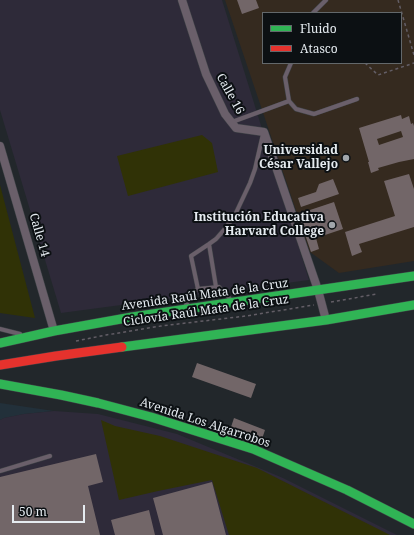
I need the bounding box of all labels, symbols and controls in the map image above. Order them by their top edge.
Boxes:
legend [262,12,402,64]
text: Fluido [300,20,337,37]
text: Atasco [300,40,338,57]
street label: Calle 16 [213,71,247,117]
place label: Universidad César Vallejo [259,144,338,172]
marker: Universidad César Vallejo [341,153,351,163]
place label: Institución Educativa Harvard College [194,211,324,239]
street label: Calle 14 [26,212,52,258]
marker: Institución Educativa Harvard College [327,220,337,230]
street label: Avenida Raúl Mata de la Cruz [121,276,289,314]
street label: Ciclovía Raúl Mata de la Cruz [122,292,290,330]
street label: Avenida Los Algarrobos [138,395,272,451]
scale bar [14,497,87,523]
text: 50 m [19,503,47,520]

